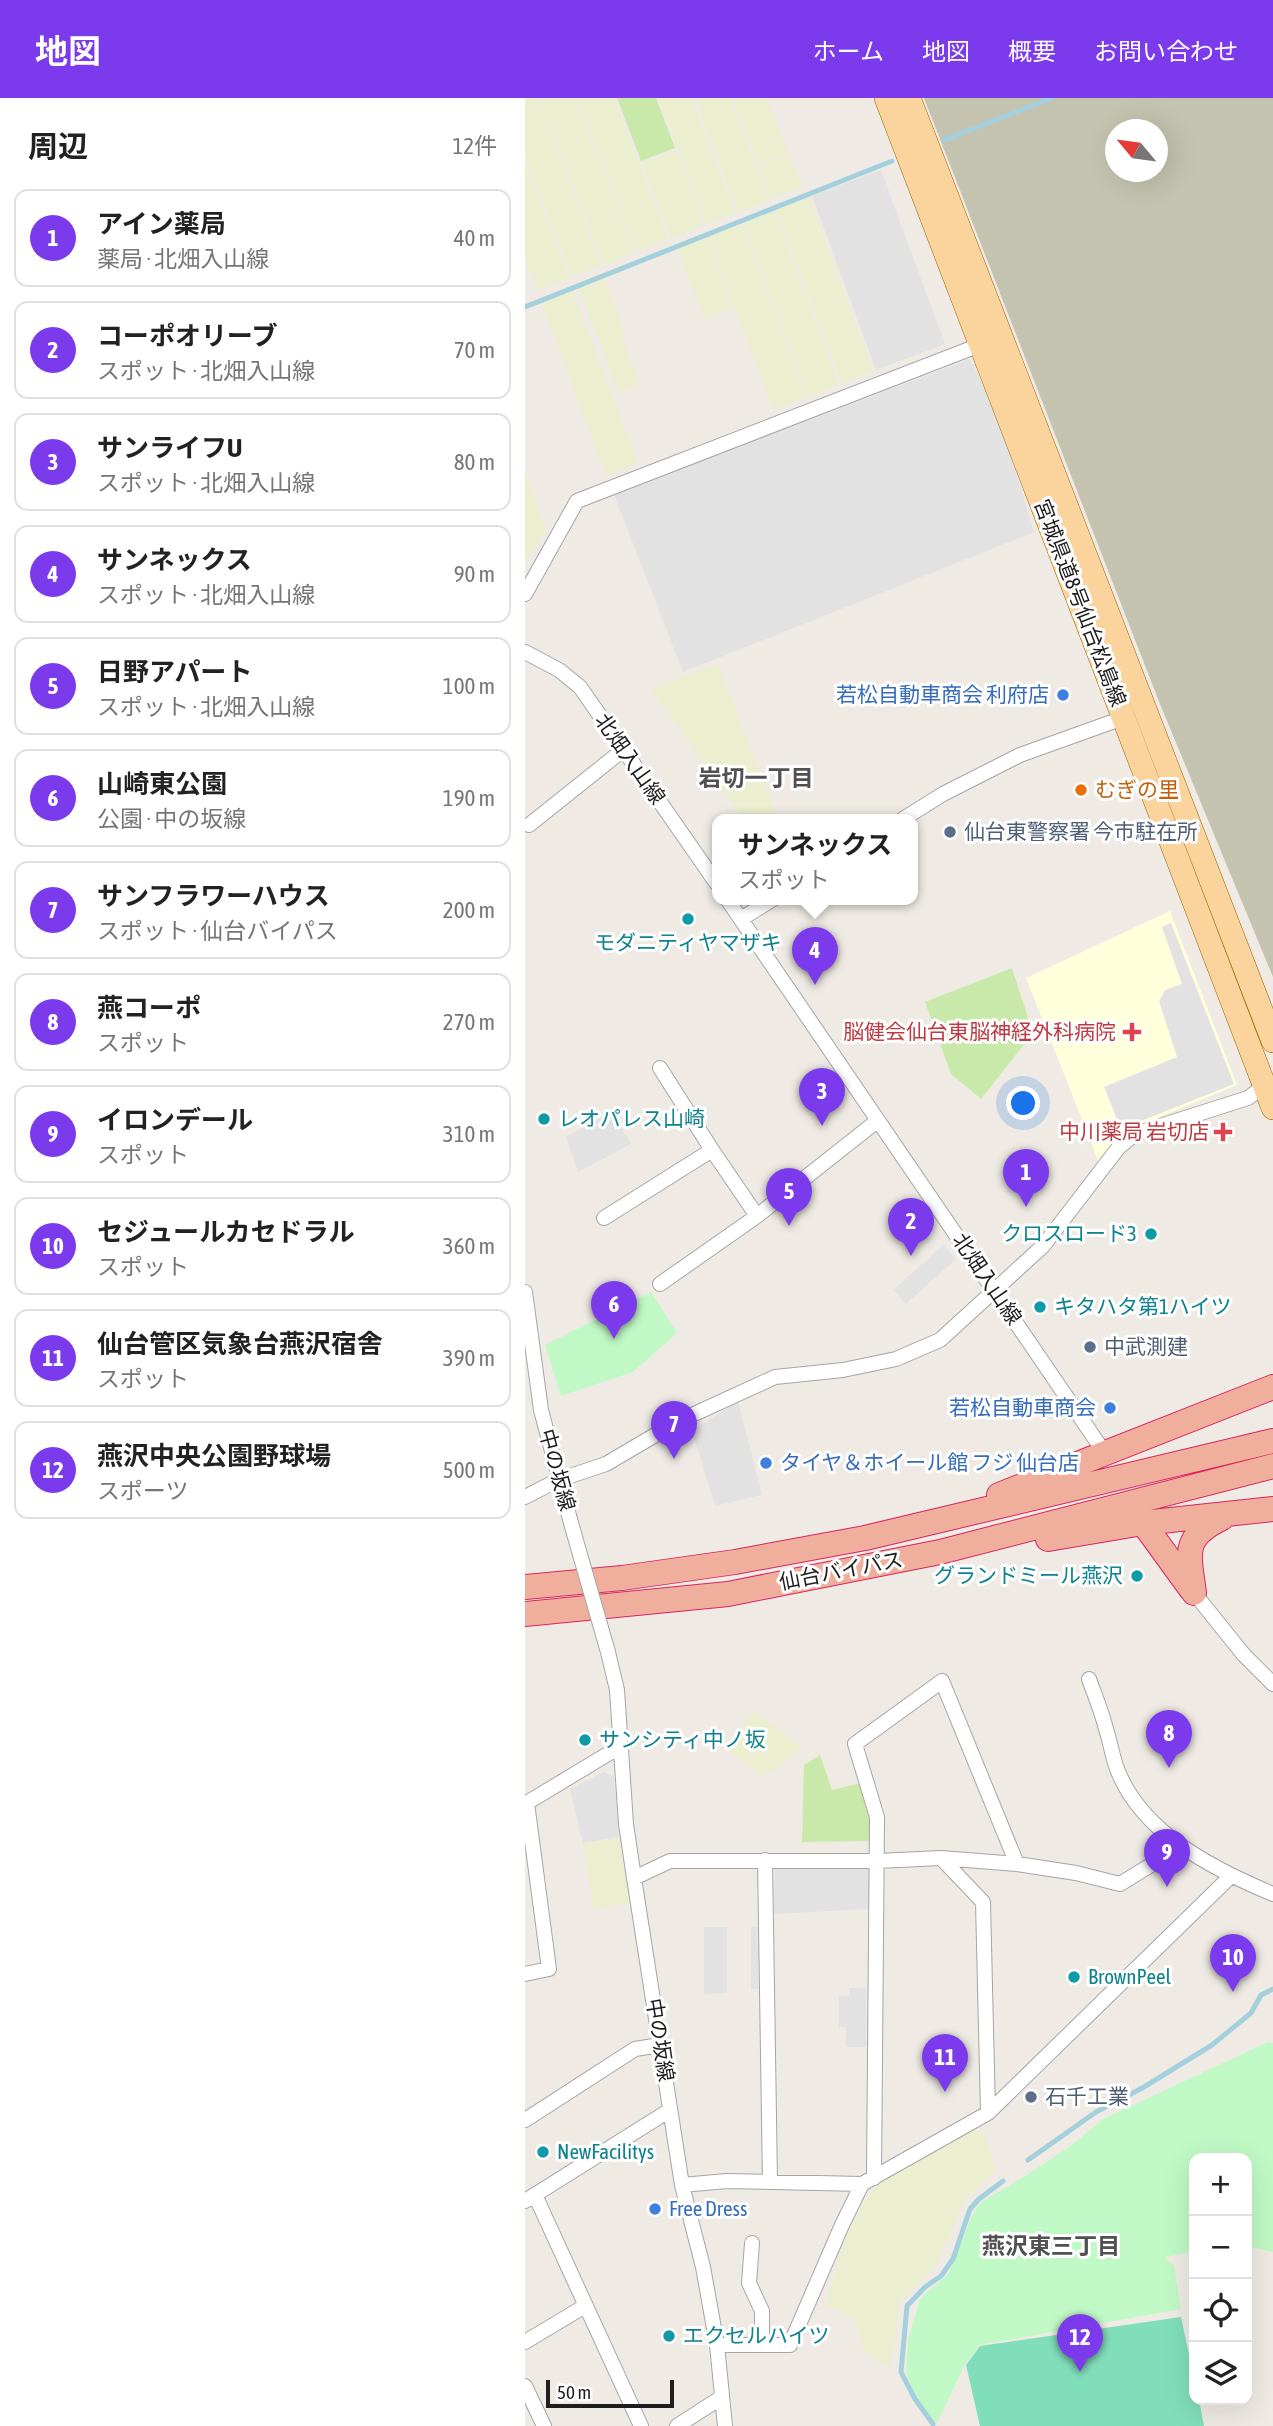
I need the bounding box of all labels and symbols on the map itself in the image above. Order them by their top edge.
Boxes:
north arrow [1105,119,1168,182]
street label: 宮城県道8号仙台松島線 [1030,496,1132,710]
place label: 若松自動車商会 利府店 [836,682,1049,706]
marker: 若松自動車商会 利府店 [1055,687,1071,703]
street label: 北畑入山線 [591,709,671,808]
district label: 岩切一丁目 [699,765,814,791]
place label: むぎの里 [1095,777,1179,801]
marker: むぎの里 [1073,782,1089,798]
place label: 仙台東警察署 今市駐在所 [964,819,1198,843]
marker: 仙台東警察署 今市駐在所 [942,824,958,840]
marker: モダニティヤマザキ [680,911,696,927]
pin: 4 [792,927,838,985]
place label: モダニティヤマザキ [594,930,782,954]
place label: 脳健会仙台東脳神経外科病院 [843,1019,1116,1043]
marker: 脳健会仙台東脳神経外科病院 [1122,1022,1142,1042]
pin: 3 [799,1068,845,1126]
your location [1006,1086,1040,1120]
place label: レオパレス山崎 [558,1106,705,1130]
marker: レオパレス山崎 [536,1111,552,1127]
place label: 中川薬局 岩切店 [1059,1119,1209,1143]
marker: 中川薬局 岩切店 [1215,1124,1231,1140]
pin: 1 [1003,1149,1049,1207]
pin: 5 [766,1168,812,1226]
pin: 2 [888,1198,934,1256]
place label: クロスロード3 [1001,1221,1137,1245]
marker: クロスロード3 [1143,1226,1159,1242]
street label: 北畑入山線 [949,1228,1027,1329]
pin: 6 [591,1281,637,1339]
place label: キタハタ第1ハイツ [1054,1294,1231,1318]
marker: キタハタ第1ハイツ [1032,1299,1048,1315]
place label: 中武測建 [1104,1334,1188,1358]
marker: 中武測建 [1082,1339,1098,1355]
place label: 若松自動車商会 [949,1395,1096,1419]
marker: 若松自動車商会 [1102,1400,1118,1416]
pin: 7 [651,1401,697,1459]
street label: 中の坂線 [536,1426,580,1513]
place label: タイヤ＆ホイール館 フジ 仙台店 [780,1450,1079,1474]
marker: タイヤ＆ホイール館 フジ 仙台店 [758,1455,774,1471]
street label: 仙台バイパス [777,1546,905,1594]
place label: グランドミール燕沢 [934,1563,1123,1587]
marker: グランドミール燕沢 [1129,1568,1145,1584]
pin: 8 [1146,1710,1192,1768]
place label: サンシティ中ノ坂 [599,1727,766,1751]
marker: サンシティ中ノ坂 [577,1732,593,1748]
pin: 9 [1144,1829,1190,1887]
pin: 10 [1210,1934,1256,1992]
place label: BrownPeel [1088,1964,1172,1988]
marker: BrownPeel [1066,1969,1082,1985]
street label: 中の坂線 [643,1996,679,2083]
pin: 11 [922,2034,968,2092]
place label: 石千工業 [1045,2084,1129,2108]
marker: 石千工業 [1023,2089,1039,2105]
place label: NewFacilitys [557,2139,654,2163]
marker: NewFacilitys [535,2144,551,2160]
place label: Free Dress [669,2196,747,2220]
marker: Free Dress [647,2201,663,2217]
district label: 燕沢東三丁目 [982,2233,1120,2259]
pin: 12 [1057,2314,1103,2372]
place label: エクセルハイツ [683,2323,830,2347]
marker: エクセルハイツ [661,2328,677,2344]
scale bar [546,2377,674,2409]

